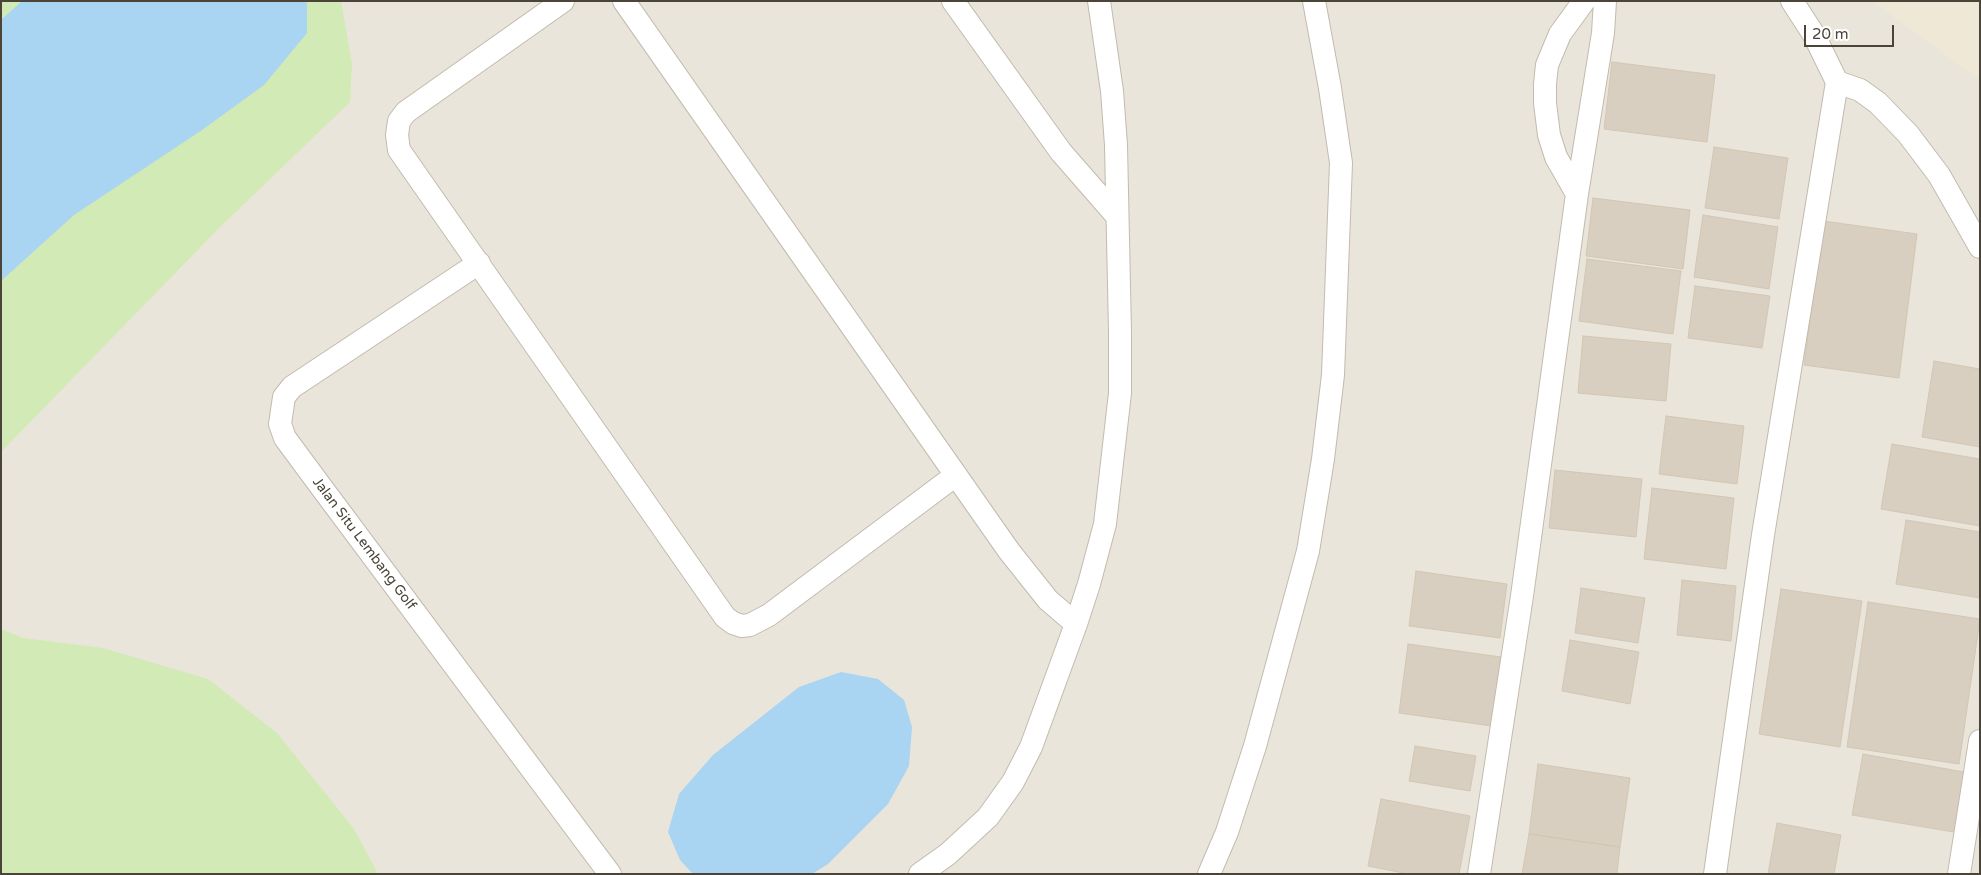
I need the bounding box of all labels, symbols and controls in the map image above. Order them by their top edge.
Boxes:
scale bar [1806,15,1896,47]
text: 20 m [1812,25,1849,43]
street label: Jalan Situ Lembang Golf [309,474,419,614]

